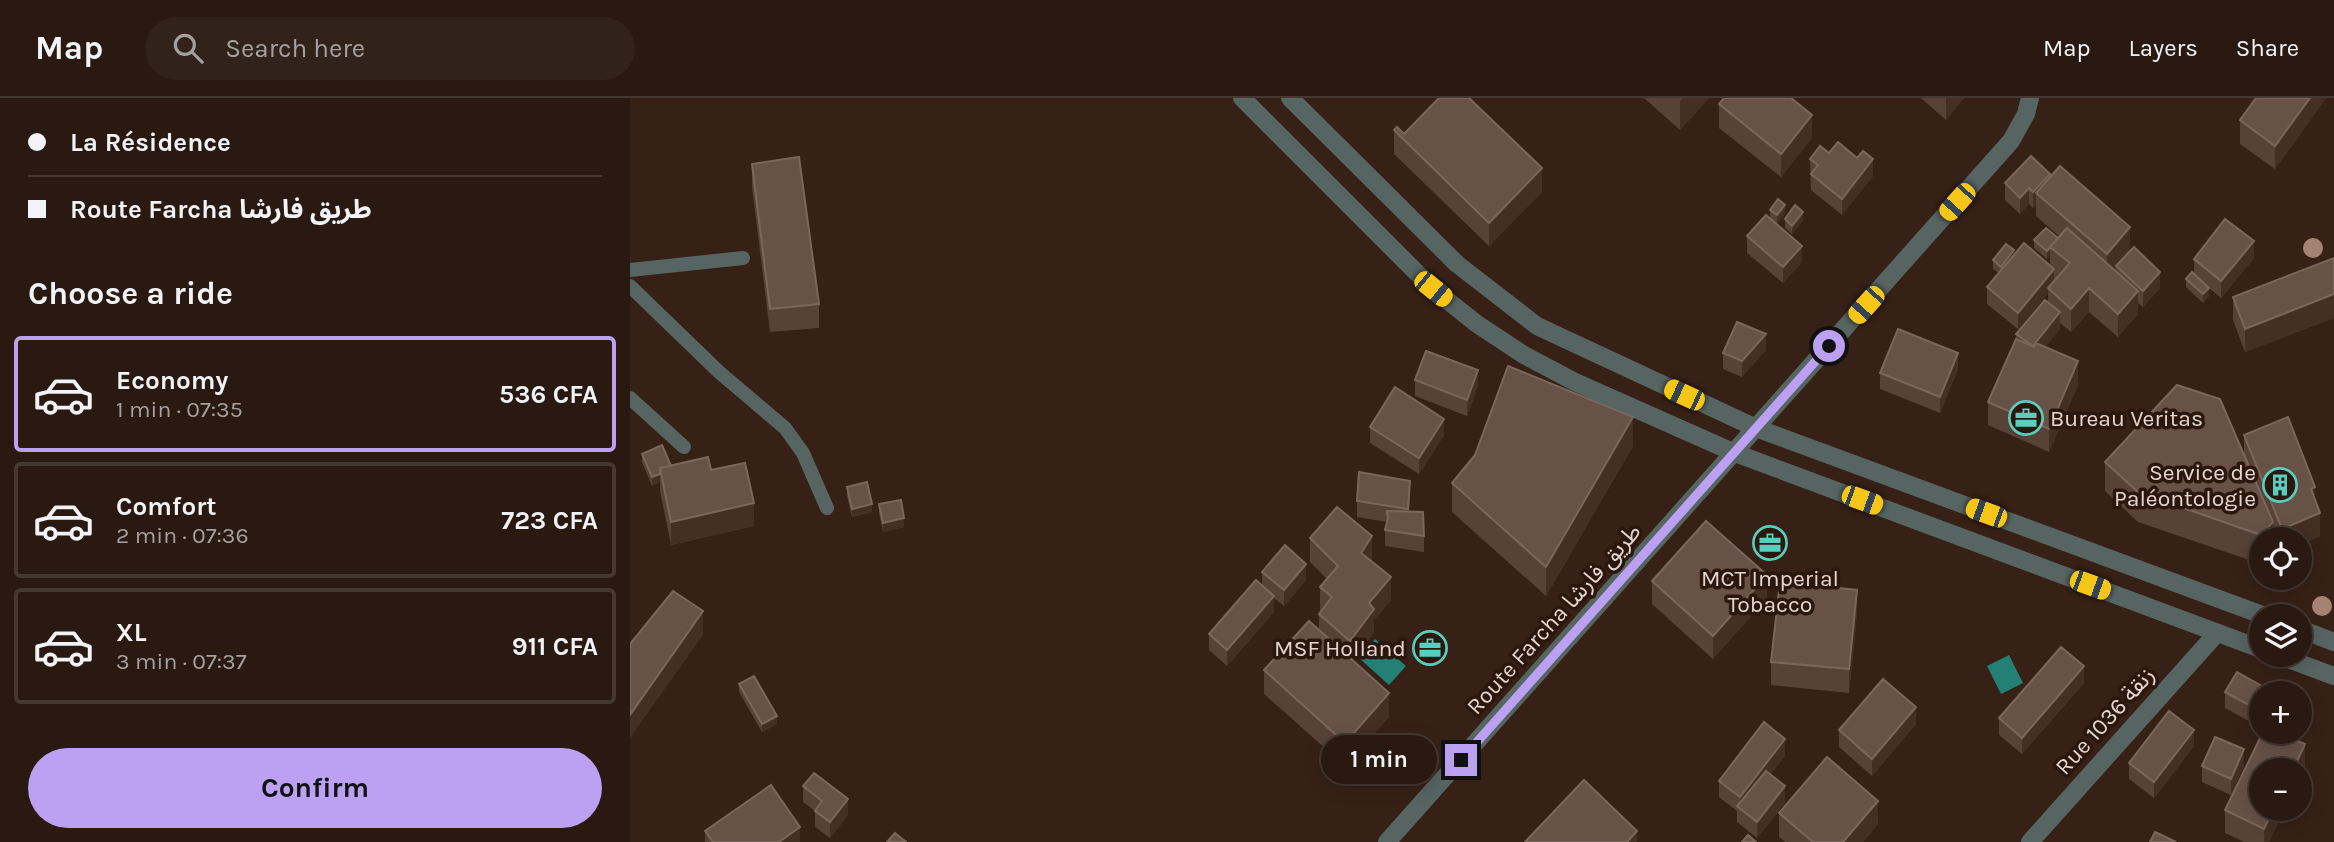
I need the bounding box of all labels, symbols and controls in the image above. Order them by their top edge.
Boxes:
search box [145,17,635,80]
text: Map [35,29,103,67]
icon: search [169,29,207,67]
text: Search here [225,33,365,64]
text: Map [2043,34,2091,62]
text: Layers [2129,34,2198,62]
text: Share [2236,34,2299,62]
text: La Résidence [70,127,231,158]
car [1936,179,1979,225]
text: Route Farcha طريق فارشا [70,194,372,225]
car [1411,268,1456,310]
text: Choose a ride [28,275,233,312]
car [1845,282,1888,328]
route start [1813,330,1845,362]
icon: car [32,363,95,426]
text: Economy [116,365,228,396]
car [1661,377,1708,413]
text: 536 CFA [499,379,598,410]
text: 1 min · 07:35 [116,396,243,423]
office icon: Bureau Veritas [2007,399,2045,437]
place label: Bureau Veritas [2050,405,2203,432]
place label: Service de Paléontologie [2114,459,2256,512]
building icon: Service de Paléontologie [2261,466,2299,504]
car [1839,483,1886,517]
icon: car [32,489,95,552]
text: Comfort [116,491,217,522]
car [1963,496,2010,530]
text: 723 CFA [501,505,598,536]
street label: Route Farcha طريق فارشا [1461,518,1647,720]
text: 2 min · 07:36 [116,522,249,549]
office icon: MCT Imperial Tobacco [1751,524,1789,562]
map controls [2249,527,2312,821]
button: locate [2249,527,2312,590]
place label: MCT Imperial Tobacco [1701,565,1839,618]
car [2067,568,2114,602]
button: layers [2249,604,2312,667]
icon: car [32,615,95,678]
text: XL [116,617,147,648]
office icon: MSF Holland [1411,629,1449,667]
text: 911 CFA [512,631,598,662]
place label: MSF Holland [1274,635,1406,662]
text: 3 min · 07:37 [116,648,246,675]
street label: Rue 1036 زنقة [2050,662,2160,780]
button: + [2249,681,2312,744]
callout: 1 min [1321,736,1436,784]
route end [1445,744,1477,776]
text: 1 min [1350,746,1408,773]
button: Confirm [28,748,602,828]
button: − [2249,758,2312,821]

